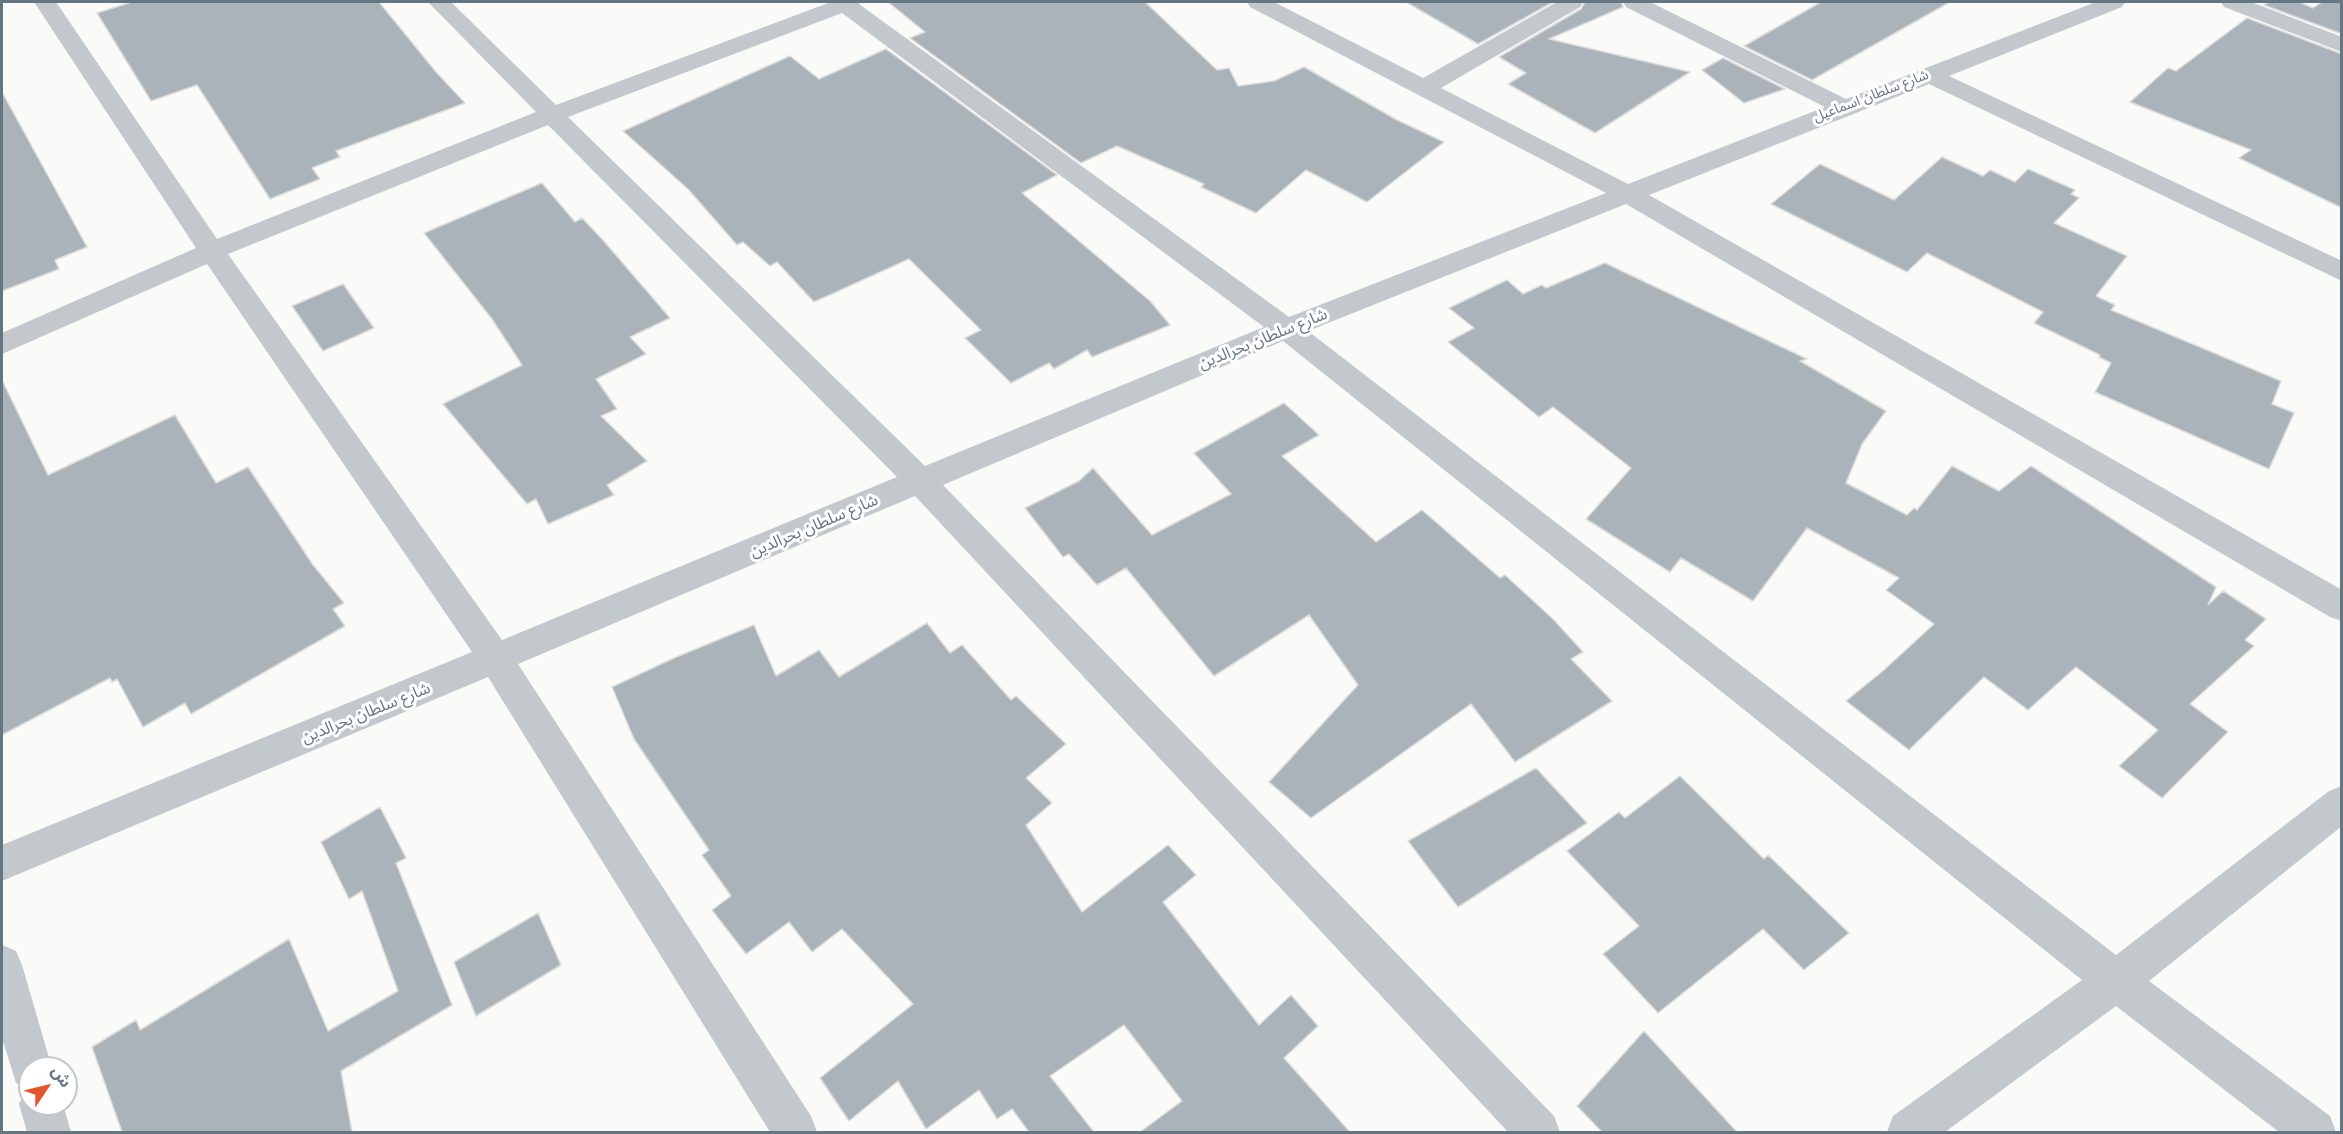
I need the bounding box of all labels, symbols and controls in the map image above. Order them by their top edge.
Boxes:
street label: شارع سلطان اسماعيل [1811,66,1931,126]
street label: شارع سلطان بحرالدين [1196,304,1330,374]
street label: شارع سلطان بحرالدين [747,490,881,562]
street label: شارع سلطان بحرالدين [299,678,433,748]
north arrow [18,1056,78,1116]
text: ش [47,1062,76,1091]

